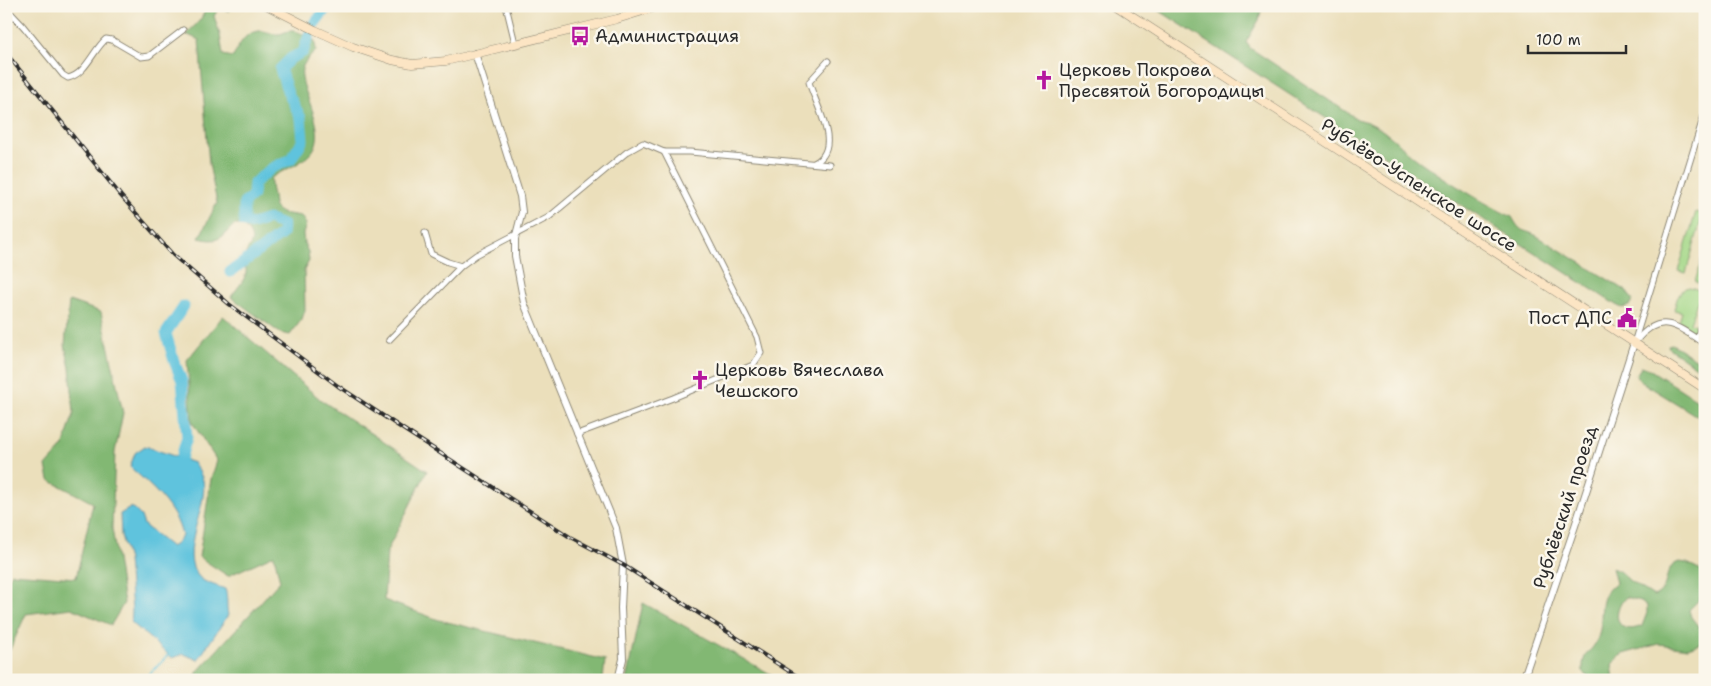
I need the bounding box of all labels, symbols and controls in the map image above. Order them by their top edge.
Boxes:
scale bar [1528,22,1626,54]
place label: Администрация [595,24,739,48]
bus stop icon: Администрация [569,25,591,47]
text: 100 m [1536,30,1581,50]
place label: Церковь Покрова Пресвятой Богородицы [1059,58,1264,103]
church icon: Церковь Покрова Пресвятой Богородицы [1033,69,1055,91]
street label: Рублёво-Успенское шоссе [1317,113,1521,257]
place label: Пост ДПС [1529,306,1612,330]
public building icon: Пост ДПС [1616,307,1638,329]
place label: Церковь Вячеслава Чешского [715,358,884,403]
church icon: Церковь Вячеслава Чешского [689,369,711,391]
street label: Рублёвский проезд [1527,422,1603,592]

